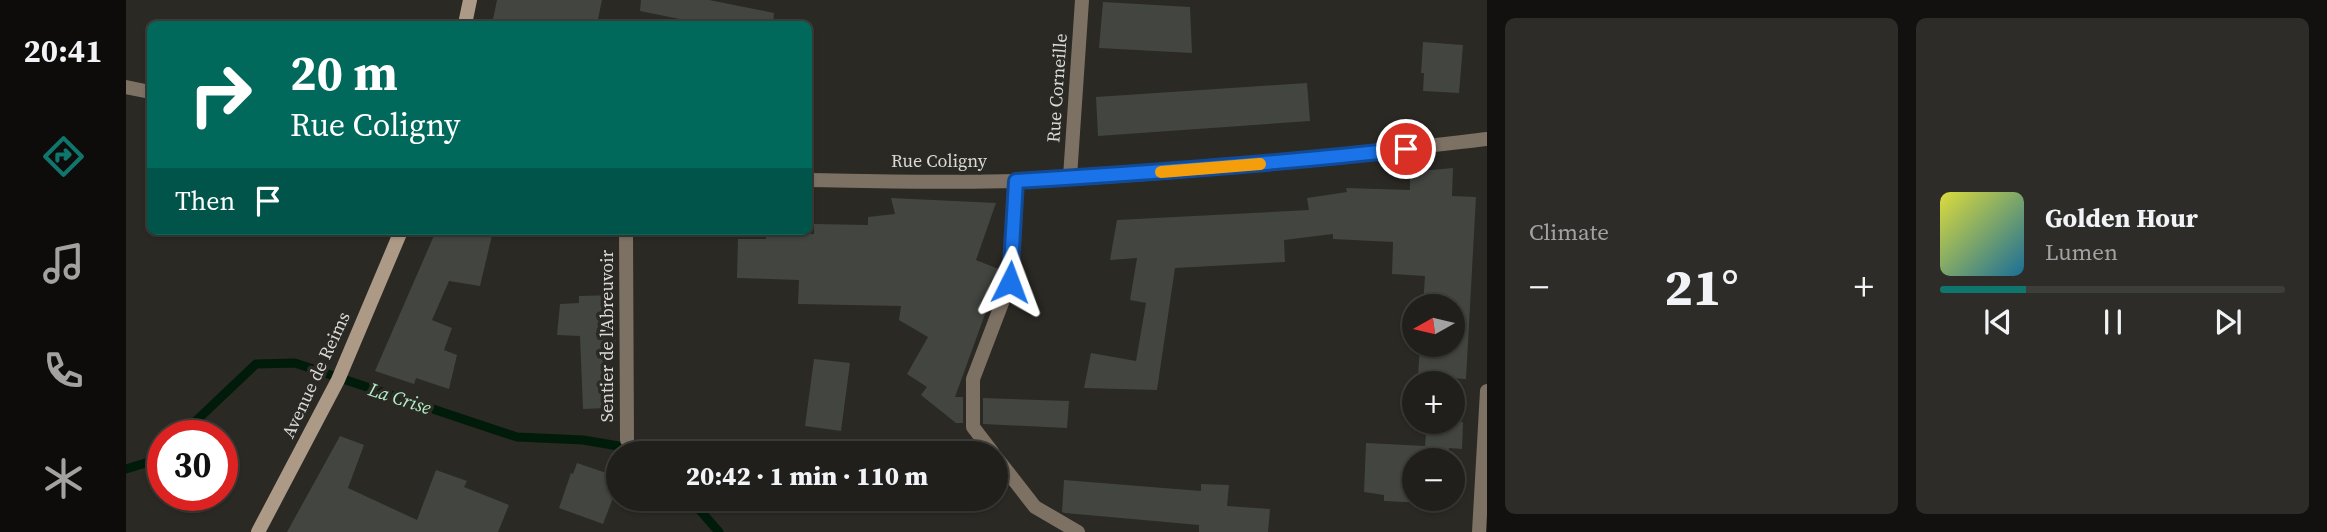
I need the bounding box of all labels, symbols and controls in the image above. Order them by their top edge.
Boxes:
text: 20:41 [24,29,102,73]
street label: Rue Corneille [1040,33,1073,143]
text: 20 m [290,39,398,106]
icon: right [175,49,266,140]
text: Rue Coligny [290,103,461,147]
pin [1376,119,1436,179]
icon: arrive [1387,130,1425,168]
icon: directions [39,132,88,181]
street label: Rue Coligny [891,148,988,173]
icon: arrive [249,182,287,220]
text: Then [175,183,235,219]
text: Golden Hour [2045,200,2198,236]
text: Climate [1529,216,1609,248]
text: Lumen [2045,236,2118,268]
icon: music [39,239,88,288]
position arrow [973,245,1047,319]
street label: Sentier de l'Abreuvoir [594,249,619,422]
text: 21° [1664,251,1739,322]
text: − [1529,261,1549,313]
text: + [1854,261,1874,313]
north arrow [1402,294,1465,357]
map controls [1402,294,1465,511]
icon: previous [1979,303,2017,341]
icon: pause [2094,303,2132,341]
icon: next [2209,303,2247,341]
street label: Avenue de Reims [275,307,356,442]
icon: phone [39,346,88,395]
button: + [1402,371,1465,434]
water label: La Crise [364,375,435,420]
speed limit sign: 30 [147,420,238,511]
button: − [1402,448,1465,511]
icon: climate [39,454,88,503]
text: 20:42 · 1 min · 110 m [686,458,928,494]

